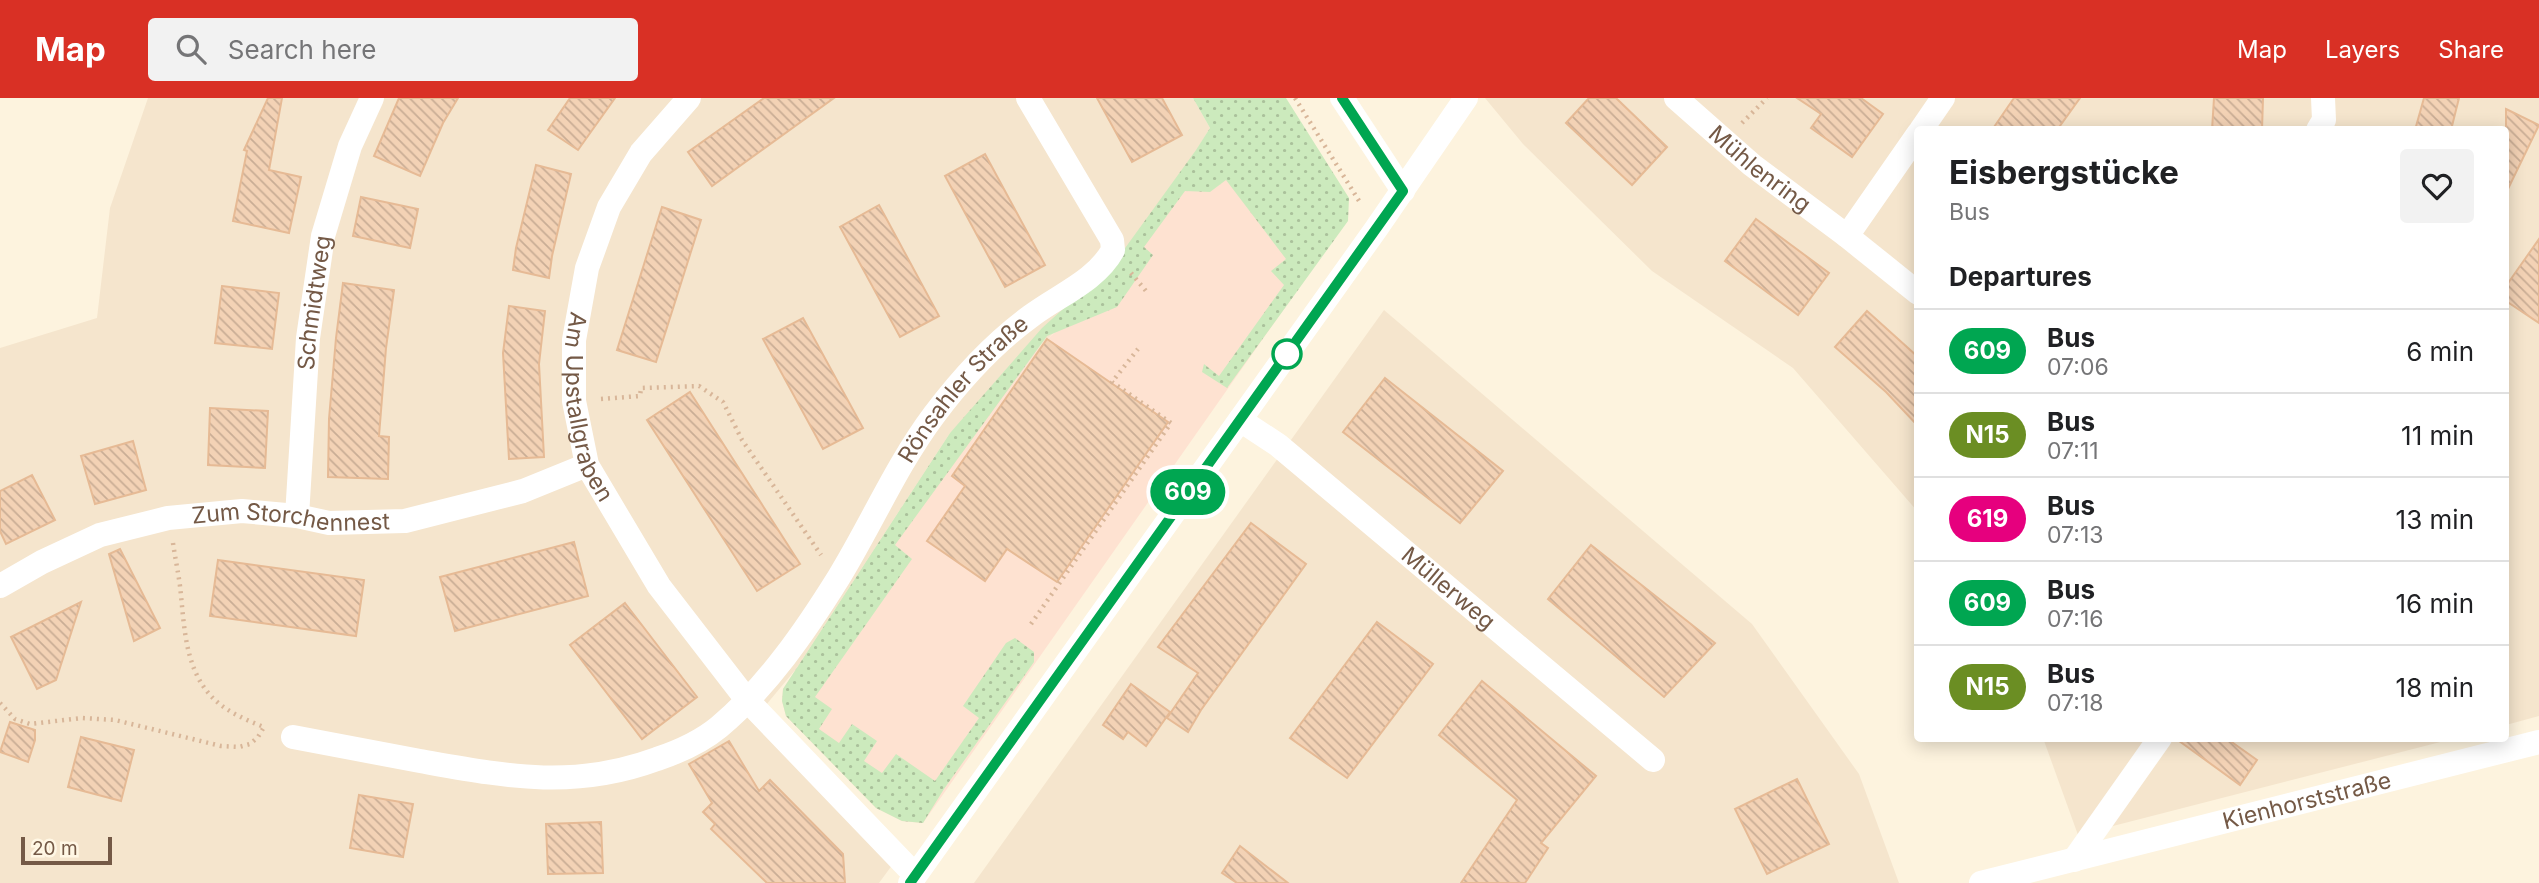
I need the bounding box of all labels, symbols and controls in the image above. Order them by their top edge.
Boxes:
search box [148,18,638,81]
text: Map [35,29,106,69]
icon: search [172,30,210,68]
text: Search here [228,34,376,65]
text: Map [2237,35,2287,64]
text: Layers [2325,35,2400,64]
text: Share [2438,35,2504,64]
street label: Mühlenring [1703,120,1817,218]
button: heart [2400,149,2474,223]
text: Eisbergstücke [1949,152,2179,192]
text: Bus [1949,198,1990,226]
street label: Schmidtweg [292,234,337,371]
text: Departures [1949,261,2092,292]
street label: Am Upstallgraben [559,310,620,507]
street label: Rönsahler Straße [892,310,1034,468]
text: Bus [2047,322,2095,353]
text: 609 [1964,336,2011,365]
text: 6 min [2406,336,2474,367]
unlabelled marker [1272,339,1302,369]
text: 07:06 [2047,353,2109,381]
text: Bus [2047,406,2095,437]
text: N15 [1966,420,2009,449]
text: 11 min [2401,420,2474,451]
text: 07:11 [2047,437,2099,465]
line badge: 609 [1148,469,1228,515]
text: 609 [1164,477,1212,506]
text: Bus [2047,490,2095,521]
street label: Zum Storchennest [190,497,391,537]
text: 619 [1967,504,2008,533]
text: 13 min [2396,504,2474,535]
text: 07:13 [2047,521,2104,549]
street label: Müllerweg [1396,541,1501,635]
text: Bus [2047,574,2095,605]
text: 609 [1964,588,2011,617]
text: 16 min [2396,588,2474,619]
text: 07:16 [2047,605,2104,633]
text: Bus [2047,658,2095,689]
text: N15 [1966,672,2009,701]
text: 18 min [2396,672,2474,703]
text: 07:18 [2047,689,2104,717]
street label: Kienhorststraße [2220,766,2394,835]
scale bar [21,834,112,866]
text: 20 m [32,837,78,860]

